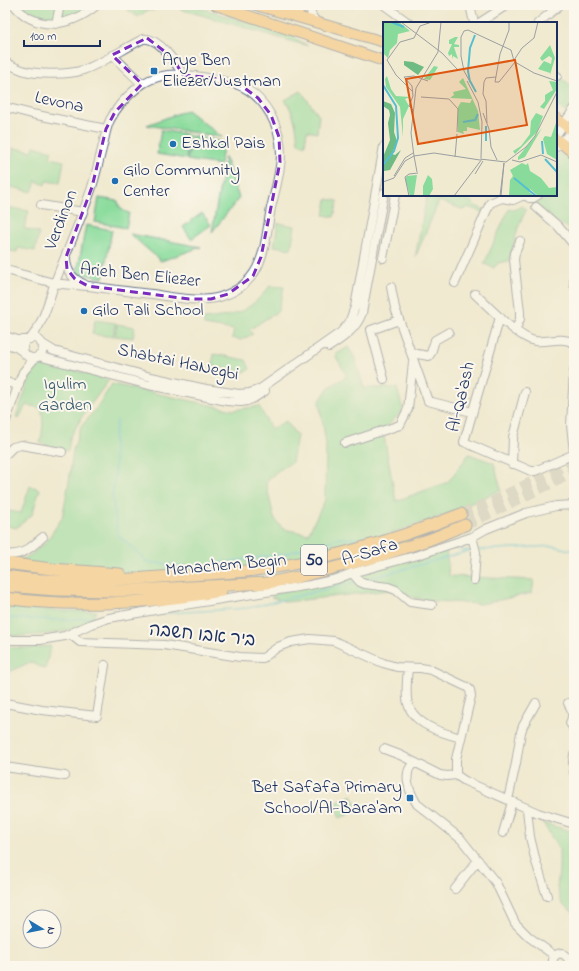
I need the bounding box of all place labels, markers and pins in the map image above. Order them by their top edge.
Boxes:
place label: Arye Ben Eliezer/Justman [162,48,281,95]
marker: Arye Ben Eliezer/Justman [149,66,159,76]
place label: Eshkol Pais [181,131,265,157]
marker: Eshkol Pais [168,139,178,149]
place label: Gilo Community Center [123,158,240,205]
marker: Gilo Community Center [110,176,120,186]
place label: Gilo Tali School [92,298,204,324]
marker: Gilo Tali School [79,306,89,316]
place label: Bet Safafa Primary School/Al-Bara'am [251,775,402,822]
marker: Bet Safafa Primary School/Al-Bara'am [405,793,415,803]

